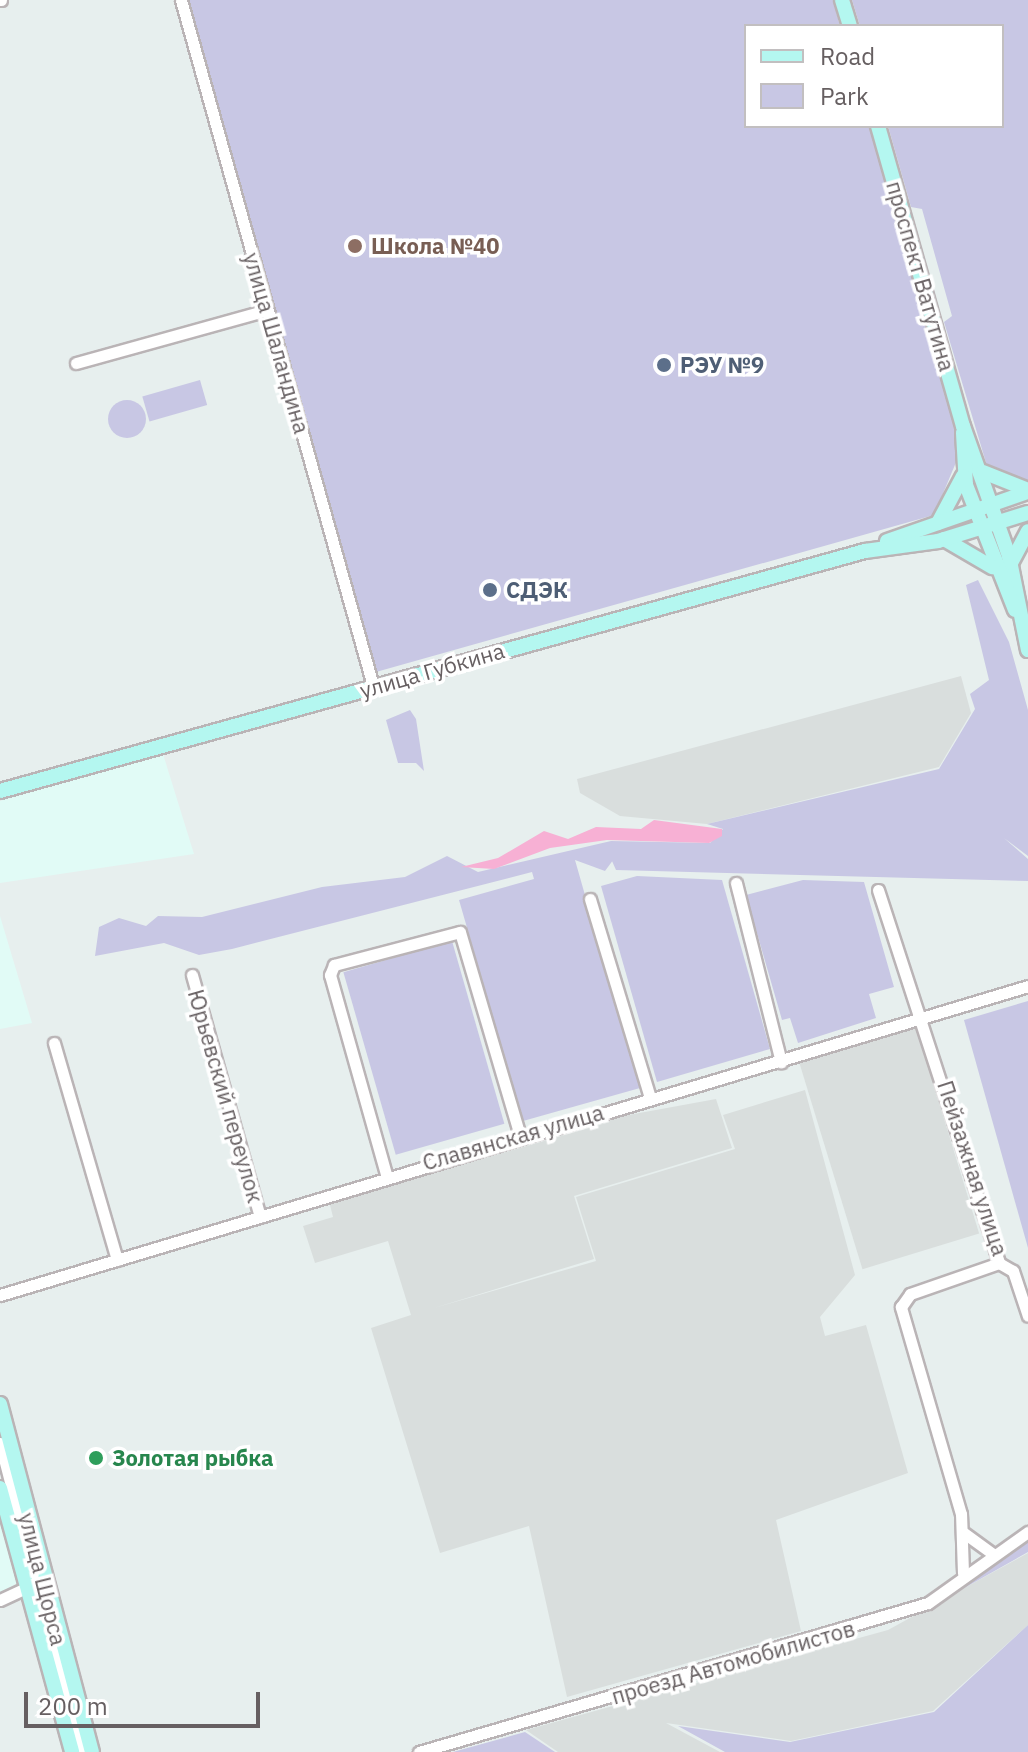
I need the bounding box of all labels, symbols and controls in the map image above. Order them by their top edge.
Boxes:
legend [744,24,1004,128]
text: Road [820,40,875,72]
text: Park [820,80,869,112]
street label: проспект Ватутина [881,178,961,374]
place label: Школа №40 [371,233,500,259]
marker: Школа №40 [346,237,364,255]
street label: улица Шаландина [239,249,315,437]
place label: РЭУ №9 [680,352,764,378]
marker: РЭУ №9 [655,356,673,374]
place label: СДЭК [506,577,568,603]
marker: СДЭК [481,581,499,599]
street label: улица Губкина [357,637,507,703]
street label: Юрьевский переулок [183,986,269,1206]
street label: Пейзажная улица [932,1077,1014,1259]
street label: Славянская улица [419,1098,607,1176]
place label: Золотая рыбка [112,1445,274,1471]
marker: Золотая рыбка [87,1449,105,1467]
street label: улица Щорса [14,1510,72,1648]
street label: проезд Автомобилистов [608,1615,858,1709]
scale bar [28,1676,264,1726]
text: 200 m [38,1690,108,1722]

